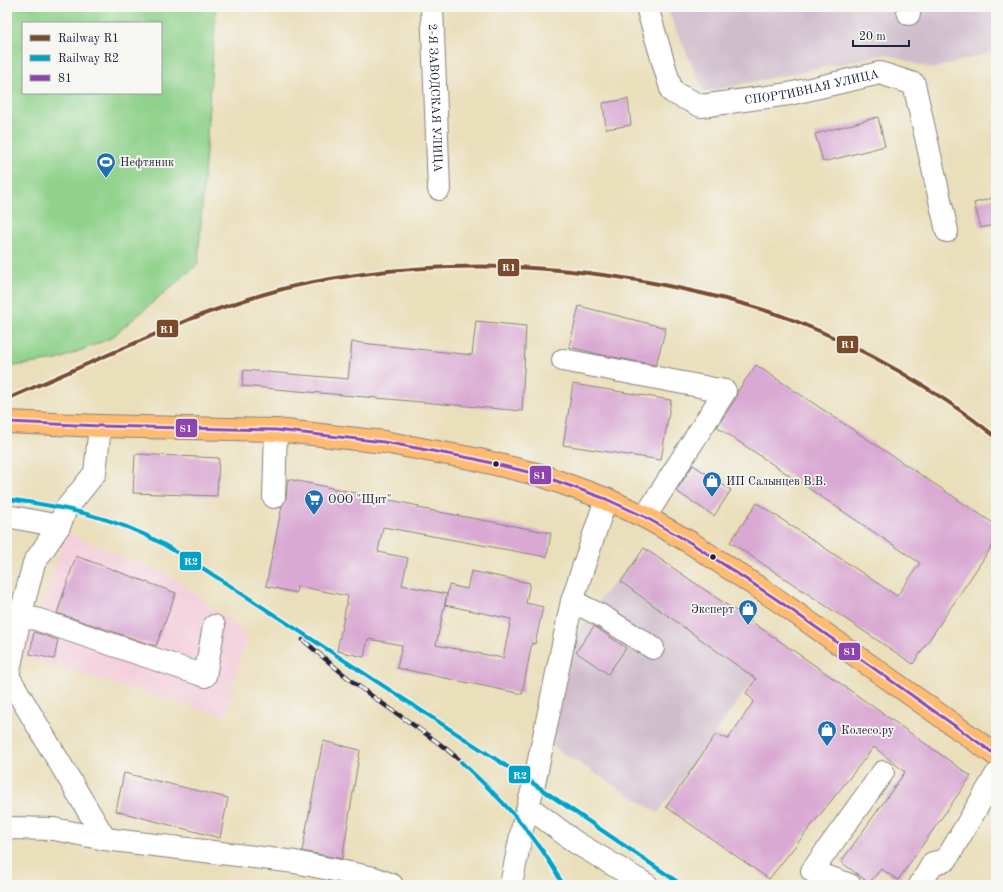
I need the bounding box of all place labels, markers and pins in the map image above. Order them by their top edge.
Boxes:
sports icon: Нефтяник [95,151,117,179]
place label: Нефтяник [120,157,174,169]
unlabelled marker [491,459,501,469]
shop icon: ИП Салынцев В.В. [701,470,723,498]
place label: ИП Салынцев В.В. [726,476,826,488]
supermarket icon: ООО "Щит" [303,488,325,516]
place label: ООО "Щит" [328,494,392,506]
unlabelled marker [708,552,718,562]
shop icon: Эксперт [737,598,759,626]
place label: Эксперт [691,604,734,616]
shop icon: Колесо.ру [816,719,838,747]
place label: Колесо.ру [841,725,895,737]

